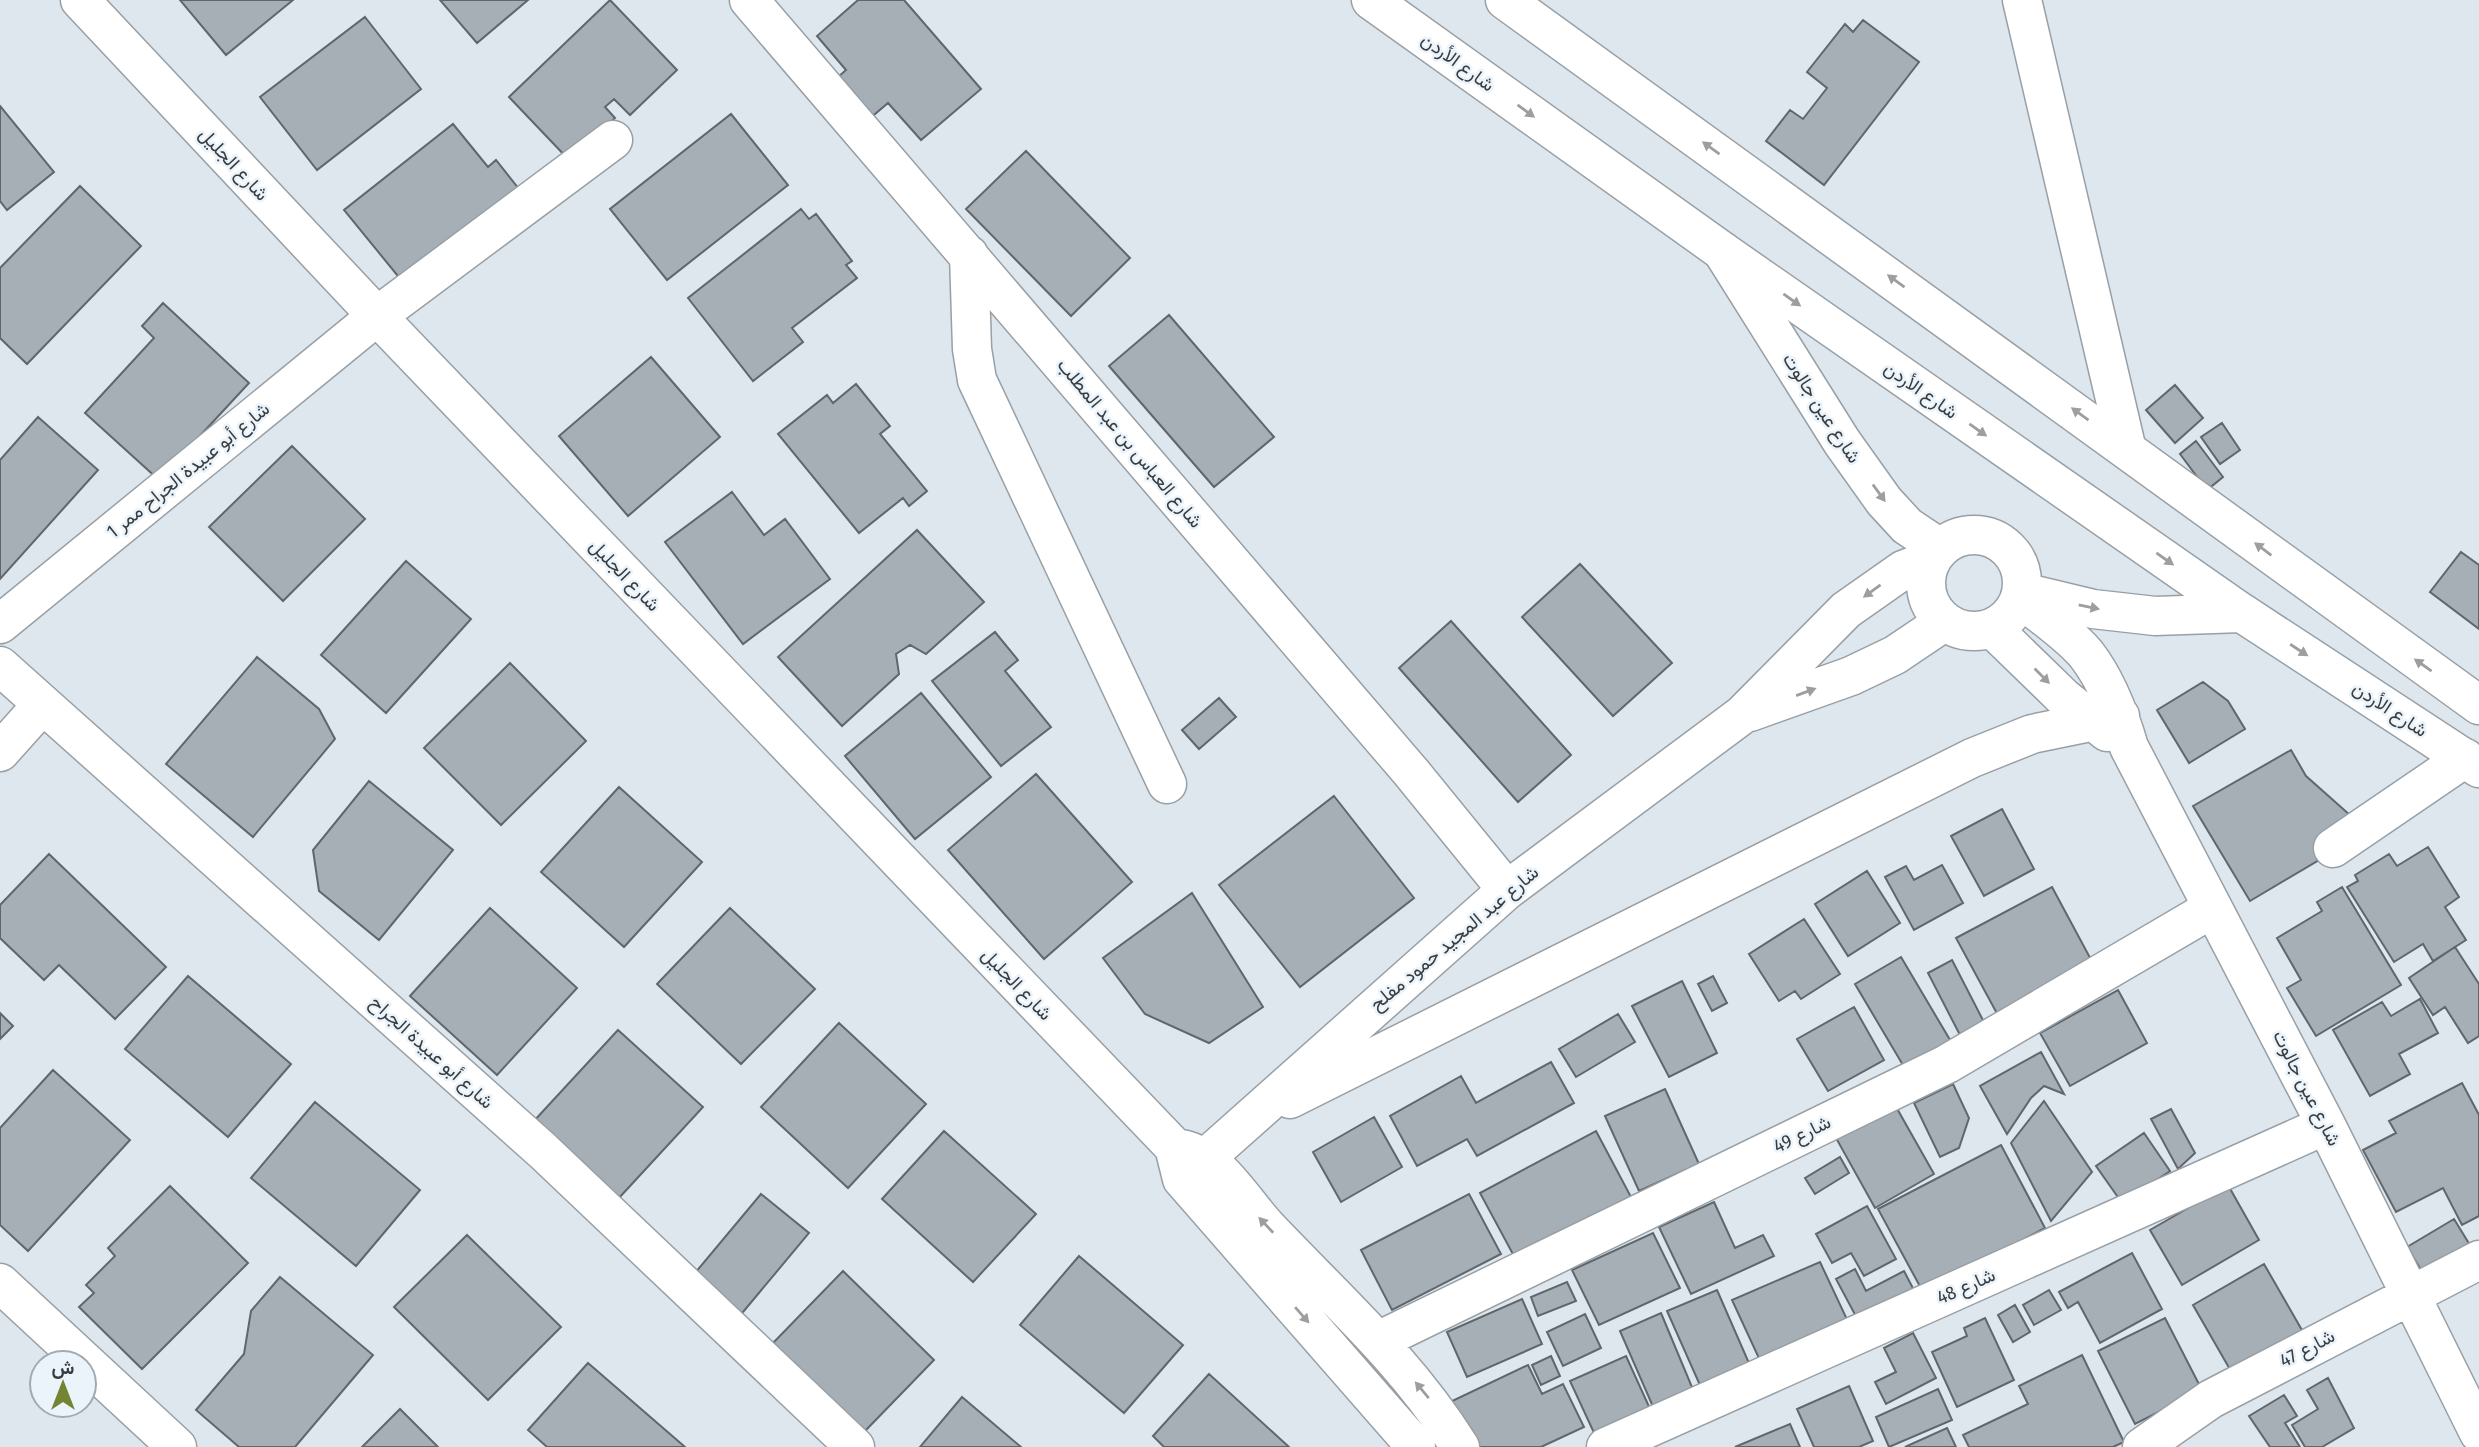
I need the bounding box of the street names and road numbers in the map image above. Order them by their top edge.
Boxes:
street label: شارع الأردن [1416,28,1499,97]
street label: شارع الجليل [194,123,274,206]
street label: شارع عين جالوت [1777,349,1866,468]
street label: شارع العباس بن عبد المطلب [1052,354,1208,533]
street label: شارع الأردن [1879,356,1962,425]
street label: شارع أبو عبيدة الجراح ممر 1 [102,397,275,544]
street label: شارع الجليل [584,534,665,617]
street label: شارع الأردن [2348,676,2432,743]
street label: شارع عبد المجيد حمود مفلح [1365,861,1544,1017]
street label: شارع الجليل [976,943,1057,1026]
street label: شارع أبو عبيدة الجراح [365,990,499,1114]
street label: شارع عين جالوت [2267,1026,2346,1150]
street label: شارع 49 [1770,1110,1835,1159]
street label: شارع 48 [1933,1263,1999,1310]
street label: شارع 47 [2275,1324,2339,1373]

